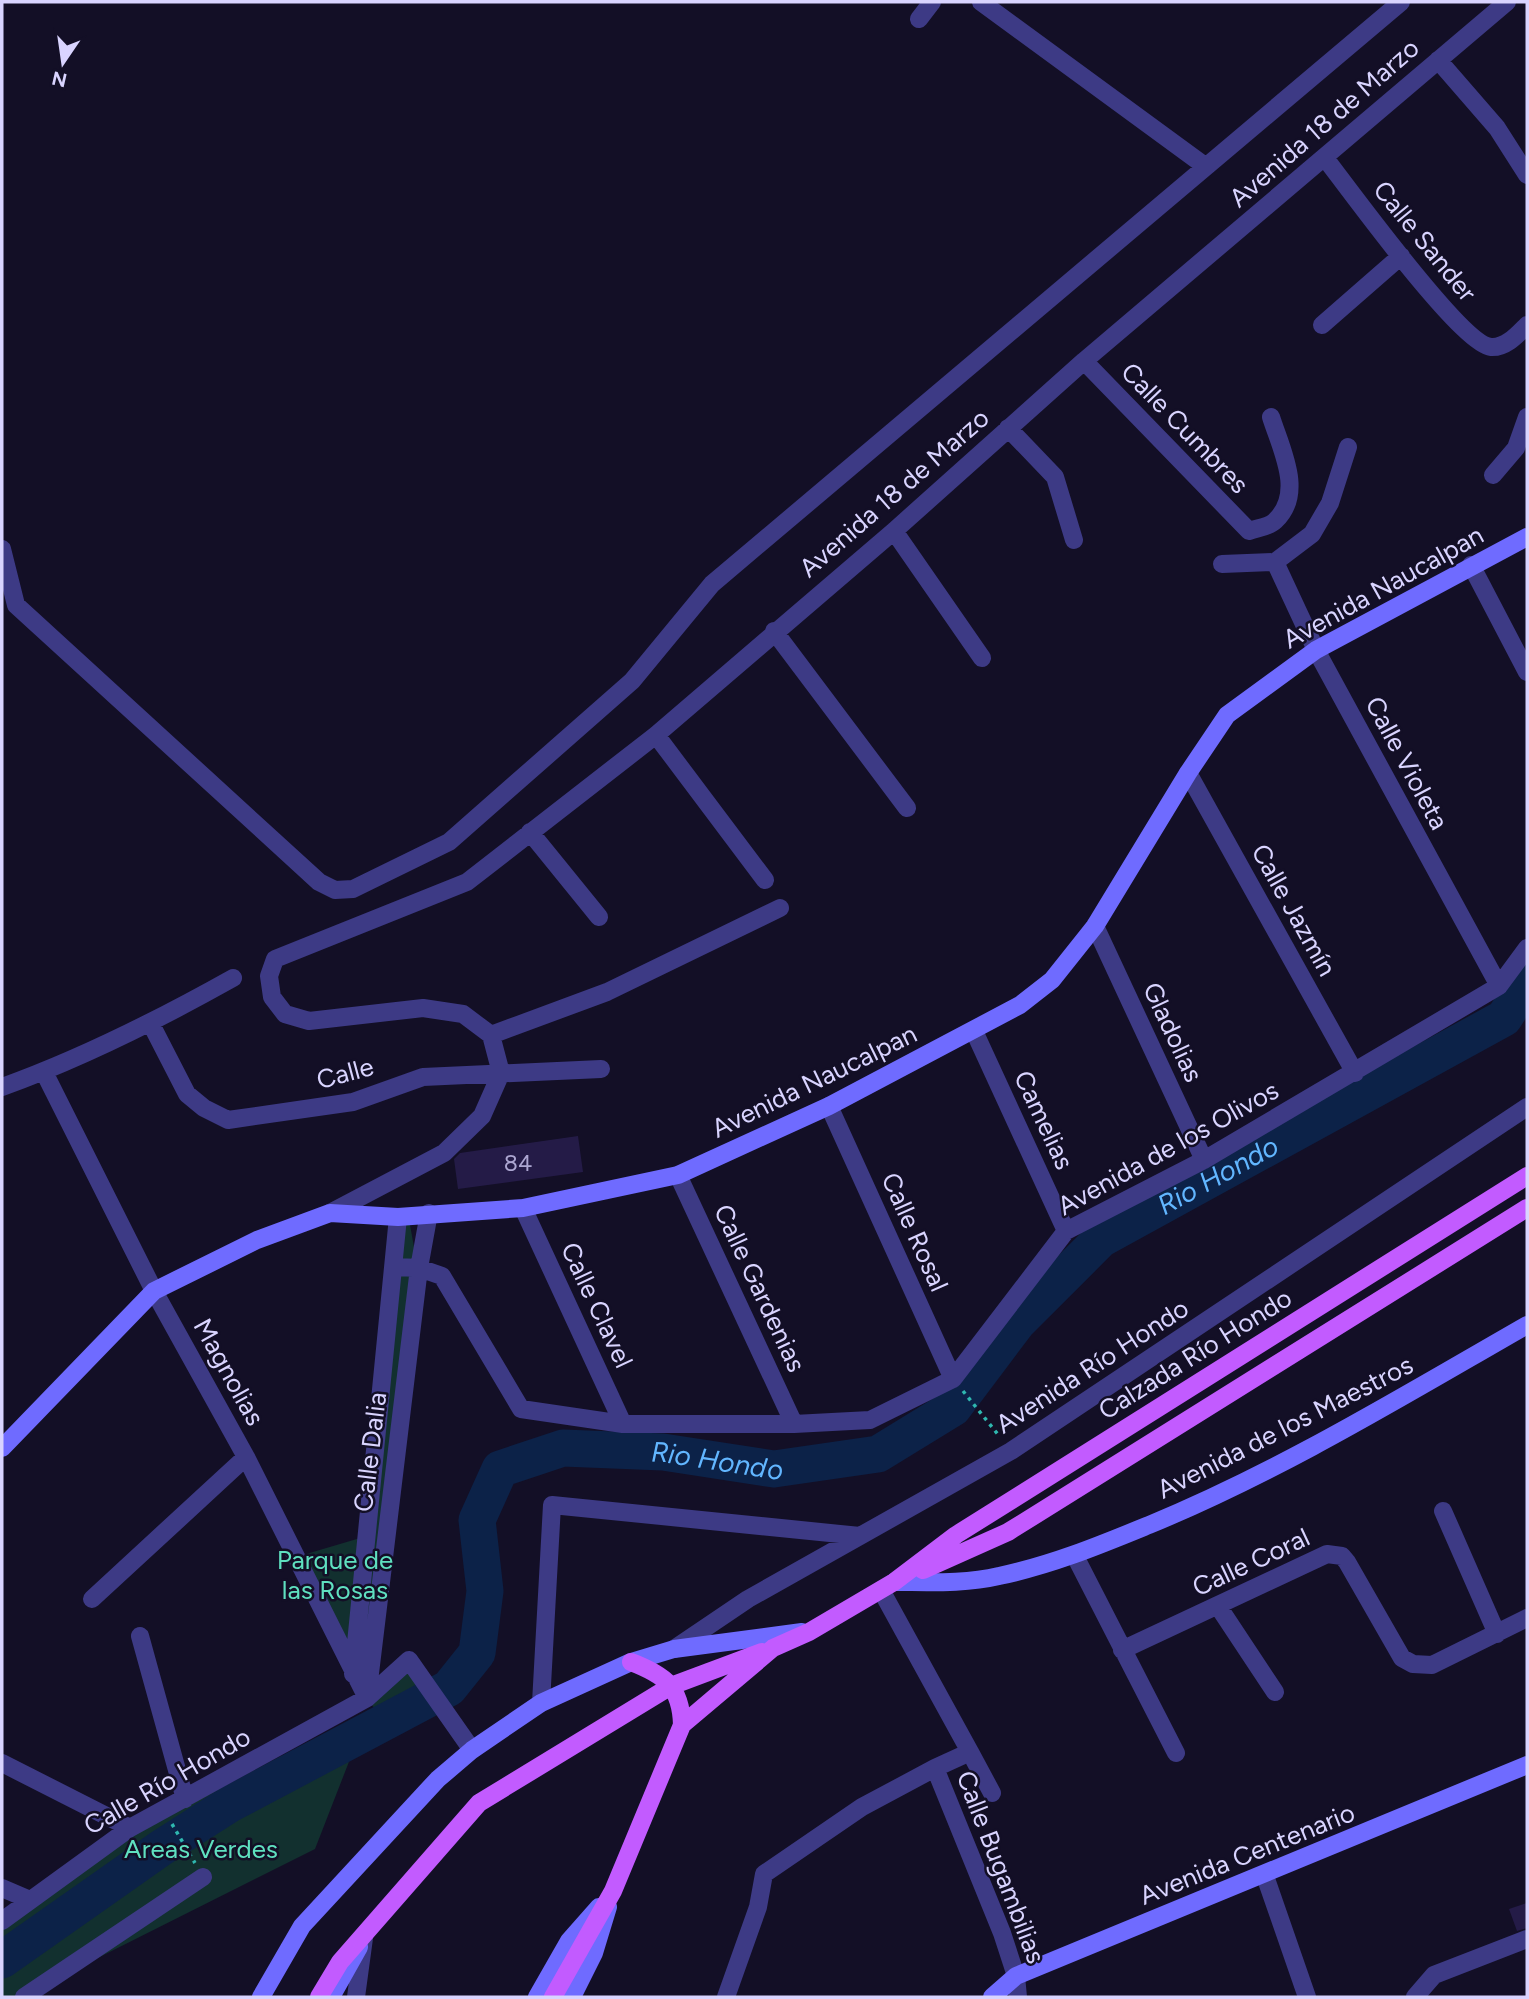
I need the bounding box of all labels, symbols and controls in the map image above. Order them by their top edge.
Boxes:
north arrow [28,28,98,98]
street label: Avenida 18 de Marzo [1223,32,1425,214]
text: N [50,66,69,92]
street label: Calle Sander [1367,174,1484,308]
street label: Calle Cumbres [1115,356,1255,500]
street label: Avenida 18 de Marzo [793,402,995,584]
street label: Avenida Naucalpan [1277,519,1489,655]
street label: Calle Violeta [1359,691,1455,835]
street label: Calle Jazmín [1245,838,1343,982]
street label: Gladolias [1136,977,1210,1087]
street label: Avenida Naucalpan [706,1017,922,1145]
street label: Calle [313,1050,377,1096]
street label: Camelias [1007,1065,1081,1175]
street label: Avenida de los Olivos [1052,1074,1284,1222]
water label: Rio Hondo [1151,1128,1284,1222]
house number: 84 [504,1149,532,1177]
street label: Calle Rosal [875,1168,955,1296]
street label: Calle Gardenias [707,1199,813,1377]
street label: Calle Clavel [554,1237,640,1373]
street label: Calzada Río Hondo [1092,1282,1298,1426]
street label: Avenida Río Hondo [990,1292,1194,1440]
street label: Magnolias [187,1313,271,1431]
street label: Avenida de los Maestros [1152,1349,1418,1505]
street label: Calle Dalia [347,1390,393,1514]
water label: Rio Hondo [651,1435,785,1487]
street label: Calle Coral [1187,1521,1315,1603]
park label: Parque de las Rosas [277,1544,393,1606]
street label: Calle Río Hondo [78,1720,256,1842]
street label: Calle Bugambilias [950,1766,1052,1968]
street label: Avenida Centenario [1135,1796,1359,1912]
park label: Areas Verdes [124,1833,278,1865]

